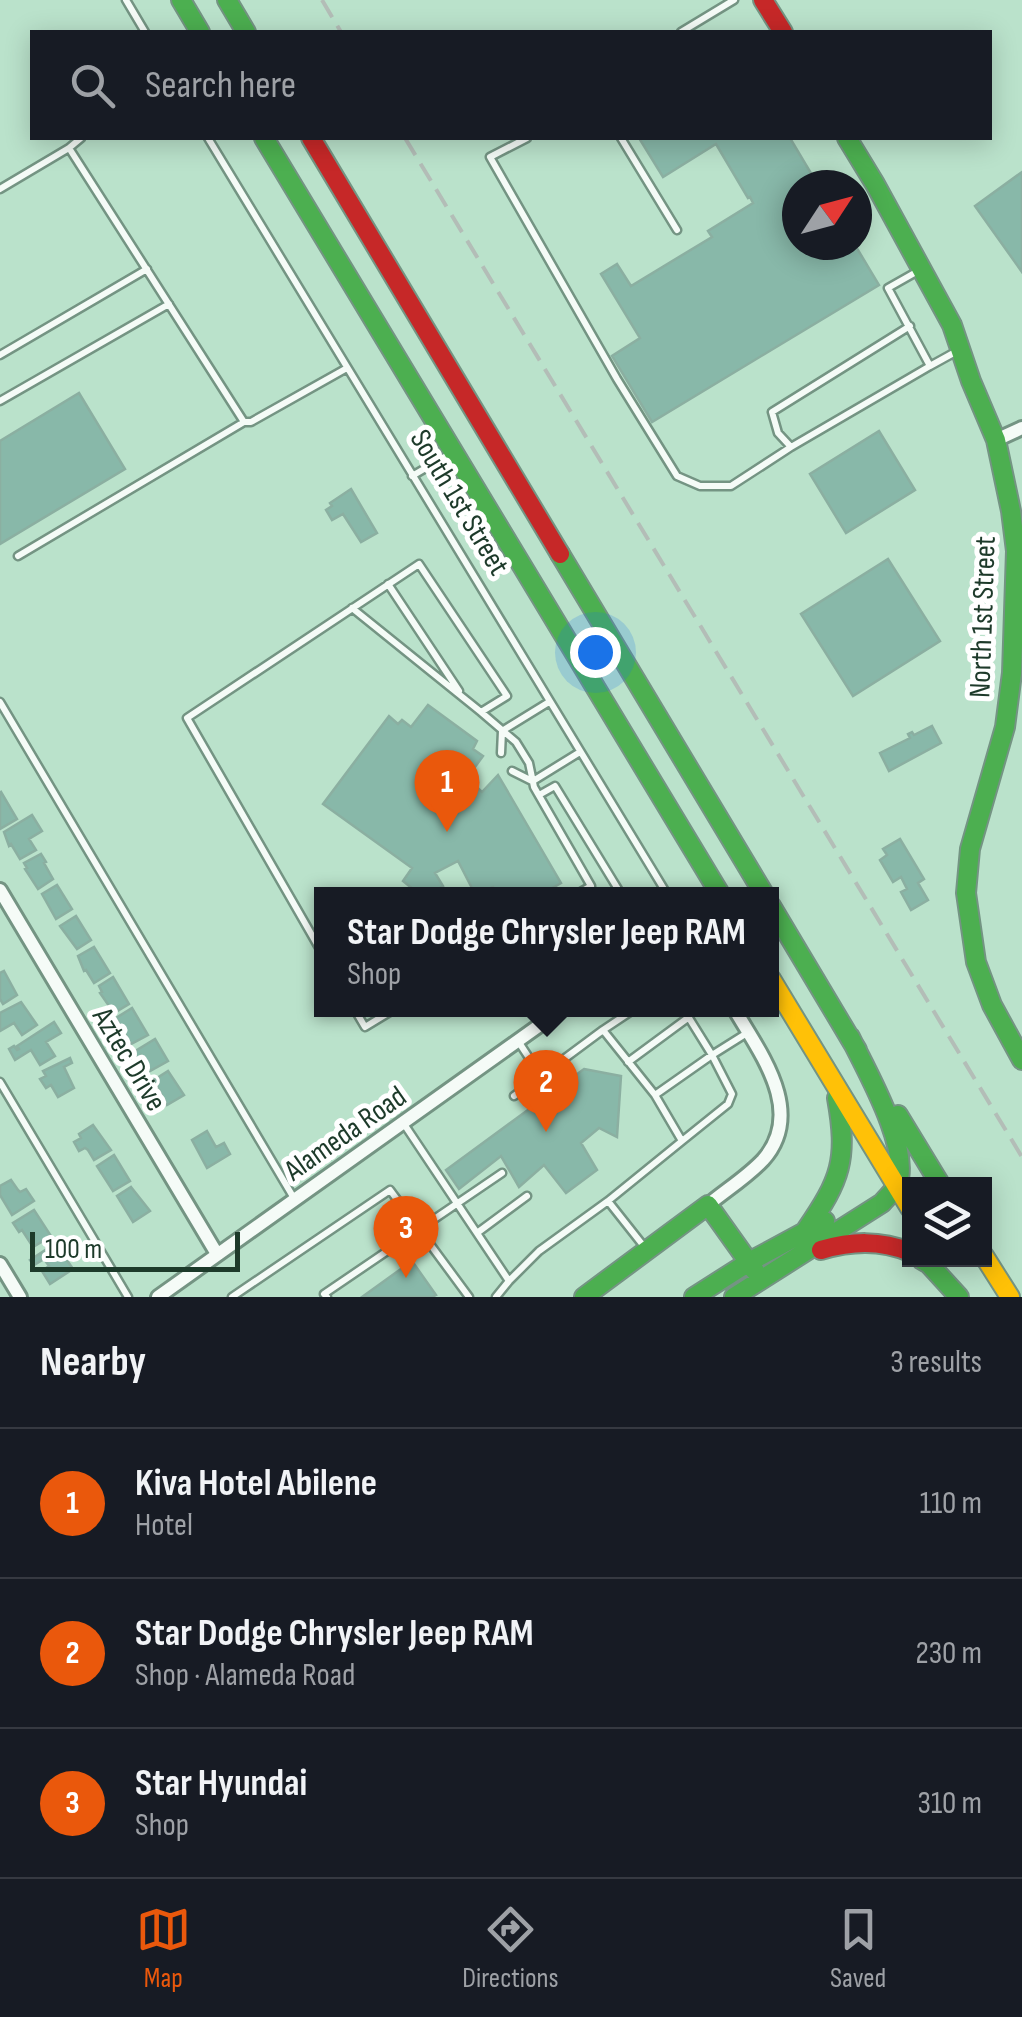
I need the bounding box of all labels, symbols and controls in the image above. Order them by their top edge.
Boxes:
search box [30,30,992,140]
icon: search [65,58,120,113]
text: Search here [145,63,296,108]
north arrow [782,170,872,260]
street label: South 1st Street [402,423,517,582]
street label: North 1st Street [962,535,1004,699]
your location [570,627,621,678]
pin: 1 [414,750,480,832]
popup [314,887,779,1017]
text: Star Dodge Chrysler Jeep RAM [347,910,746,955]
text: Shop [347,955,401,994]
street label: Aztec Drive [84,1001,174,1118]
pin: 2 [514,1050,578,1132]
street label: Alameda Road [277,1079,413,1189]
map controls [902,1177,992,1267]
button: layers [902,1177,992,1267]
pin: 3 [374,1196,438,1278]
scale bar [30,1227,240,1272]
text: 100 m [45,1233,102,1266]
text: Nearby [40,1337,146,1388]
text: 3 results [890,1343,982,1382]
text: Kiva Hotel Abilene [135,1461,377,1506]
text: 1 [66,1484,79,1523]
text: 110 m [920,1484,982,1523]
text: Hotel [135,1506,193,1545]
text: Star Dodge Chrysler Jeep RAM [135,1611,533,1656]
text: 2 [65,1634,80,1673]
text: 230 m [915,1634,982,1673]
text: Shop · Alameda Road [135,1656,355,1695]
text: Star Hyundai [135,1761,307,1806]
text: 3 [65,1784,80,1823]
text: 310 m [917,1784,982,1823]
text: Shop [135,1806,189,1845]
tab: Map [136,1902,191,1995]
tab: Directions [462,1902,559,1995]
tab: Saved [830,1902,886,1995]

